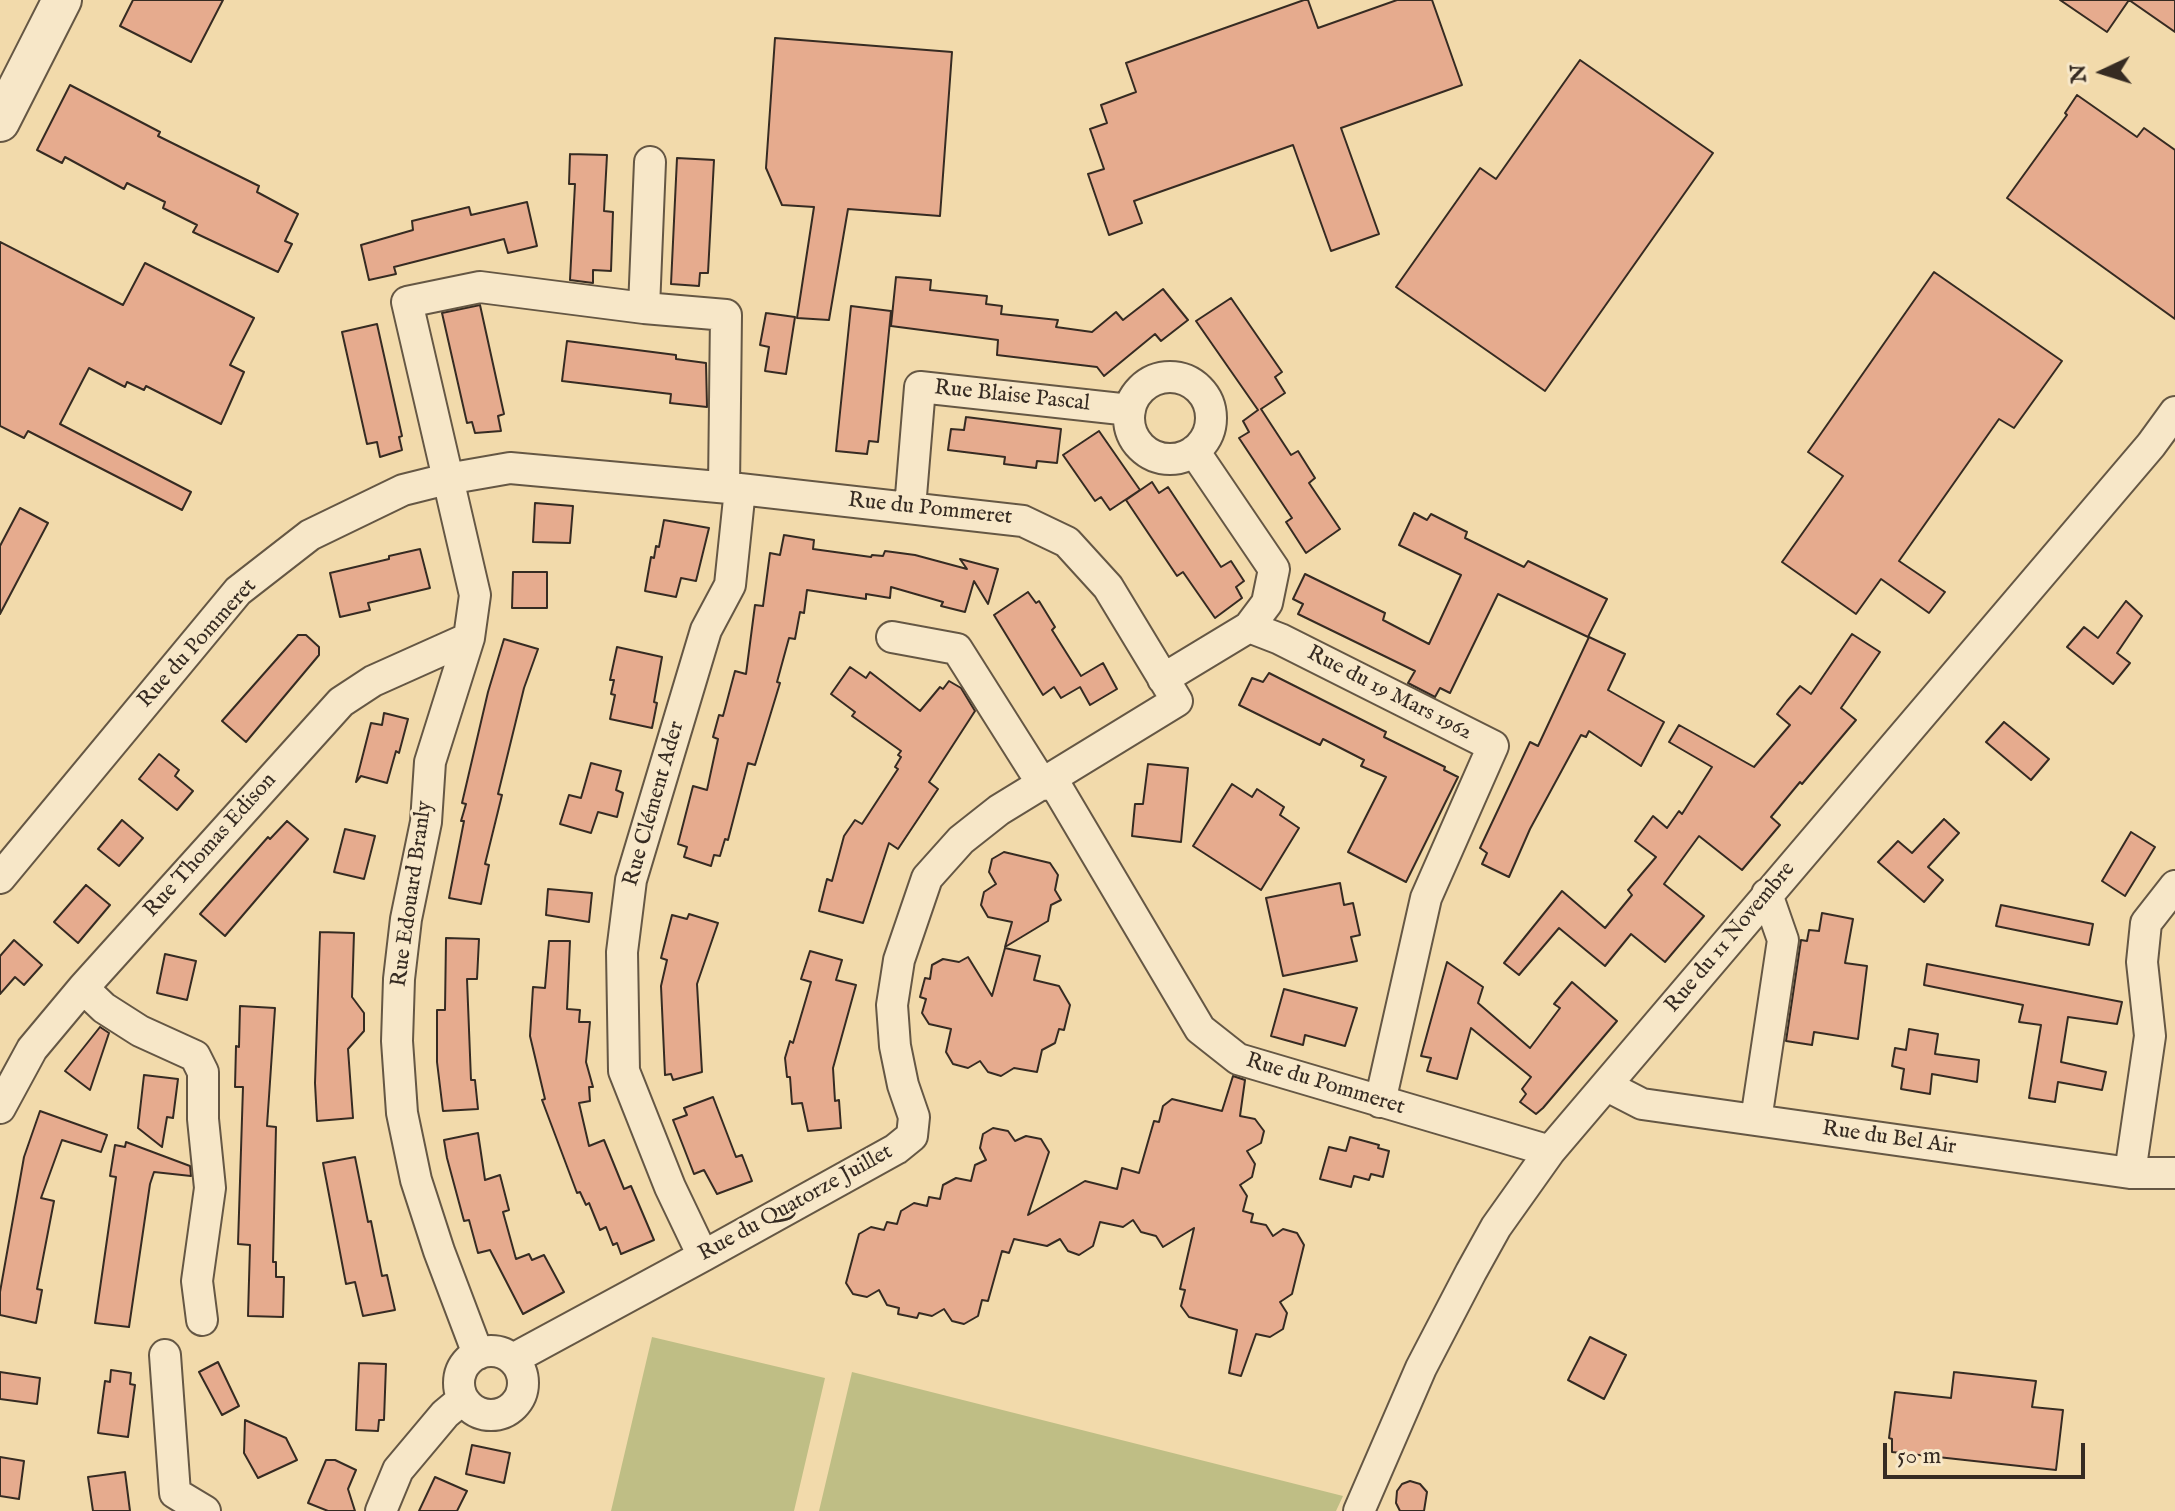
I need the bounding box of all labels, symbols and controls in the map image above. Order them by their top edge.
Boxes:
north arrow [2063,32,2143,112]
text: N [2064,63,2094,84]
street label: Rue Blaise Pascal [933,376,1091,418]
street label: Rue du Pommeret [847,488,1013,532]
street label: Rue du Pommeret [133,574,263,714]
street label: Rue du 19 Mars 1962 [1302,641,1476,747]
street label: Rue Clément Ader [619,718,691,890]
street label: Rue Thomas Edison [139,768,283,924]
street label: Rue Edouard Branly [387,799,439,989]
street label: Rue du 11 Novembre [1660,857,1802,1019]
street label: Rue du Pommeret [1242,1048,1408,1122]
street label: Rue du Bel Air [1820,1117,1958,1161]
street label: Rue du Quatorze Juillet [694,1140,898,1268]
scale bar [1887,1427,2089,1477]
text: 50 m [1897,1441,1941,1472]

